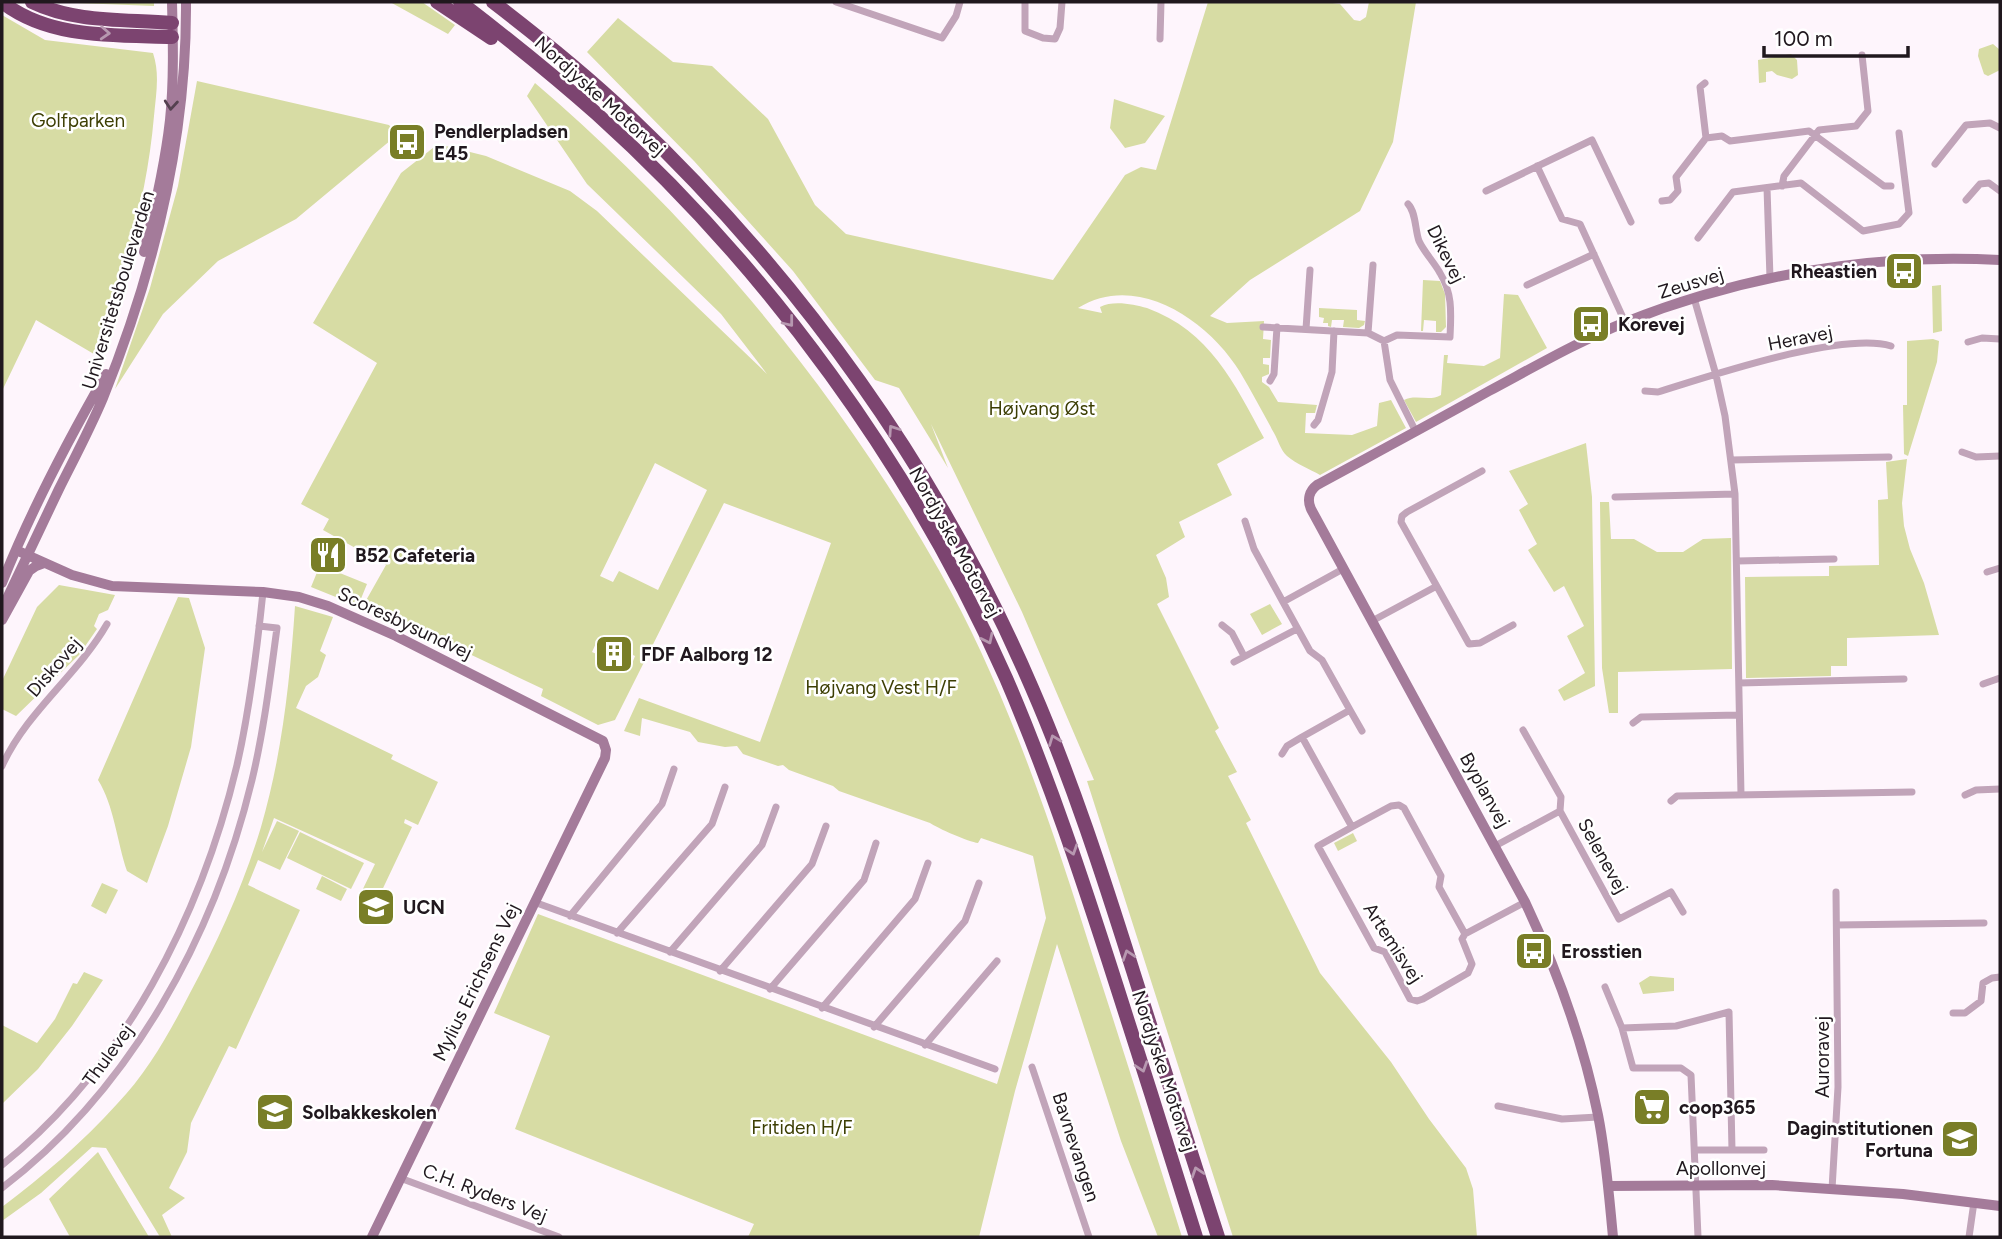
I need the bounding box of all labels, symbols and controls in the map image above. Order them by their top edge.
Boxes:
scale bar [1764,14,1908,58]
one-way arrow [100,26,111,41]
text: 100 m [1774,26,1833,51]
street label: Nordjyske Motorvej [530,31,670,161]
one-way arrow [164,100,179,111]
park label: Golfparken [31,109,125,132]
place label: Pendlerpladsen E45 [434,120,568,165]
bus stop icon: Pendlerpladsen E45 [386,121,428,163]
street label: Universitetsboulevarden [77,188,159,392]
street label: Dikevej [1422,221,1470,287]
bus stop icon: Rheastien [1883,250,1925,292]
place label: Rheastien [1790,260,1877,283]
street label: Zeusvej [1656,262,1726,304]
bus stop icon: Korevej [1570,303,1612,345]
place label: Korevej [1618,313,1685,336]
one-way arrow [781,315,794,327]
street label: Heravej [1766,320,1834,356]
park label: Højvang Øst [988,397,1096,420]
one-way arrow [888,425,901,438]
street label: Nordjyske Motorvej [904,463,1006,621]
restaurant icon: B52 Cafeteria [307,534,349,576]
place label: B52 Cafeteria [355,544,475,567]
street label: Scoresbysundvej [334,582,476,664]
one-way arrow [979,632,993,644]
street label: Diskovej [22,633,86,701]
building icon: FDF Aalborg 12 [593,633,635,675]
place label: FDF Aalborg 12 [641,643,773,666]
park label: Højvang Vest H/F [805,676,957,699]
one-way arrow [1048,735,1062,747]
street label: Byplanvej [1455,748,1515,832]
street label: Selenevej [1573,814,1633,898]
one-way arrow [1064,844,1079,856]
school or university icon: UCN [355,886,397,928]
place label: UCN [403,896,445,919]
street label: Artemisvej [1358,898,1428,988]
street label: Mylius Erichsens Vej [428,899,524,1065]
bus stop icon: Erosstien [1513,930,1555,972]
place label: Erosstien [1561,940,1642,963]
one-way arrow [1122,950,1137,962]
street label: Nordjyske Motorvej [1127,987,1201,1155]
street label: Auroravej [1811,1016,1834,1098]
street label: Thulevej [78,1019,138,1091]
one-way arrow [1134,1060,1148,1072]
supermarket icon: coop365 [1631,1086,1673,1128]
street label: Bavnevangen [1047,1089,1105,1205]
school or university icon: Solbakkeskolen [254,1091,296,1133]
place label: coop365 [1679,1096,1756,1119]
place label: Solbakkeskolen [302,1101,437,1124]
park label: Fritiden H/F [751,1116,853,1139]
place label: Daginstitutionen Fortuna [1787,1117,1933,1162]
school or university icon: Daginstitutionen Fortuna [1939,1118,1981,1160]
street label: Apollonvej [1676,1157,1766,1180]
street label: C.H. Ryders Vej [419,1159,551,1227]
one-way arrow [1191,1167,1205,1179]

